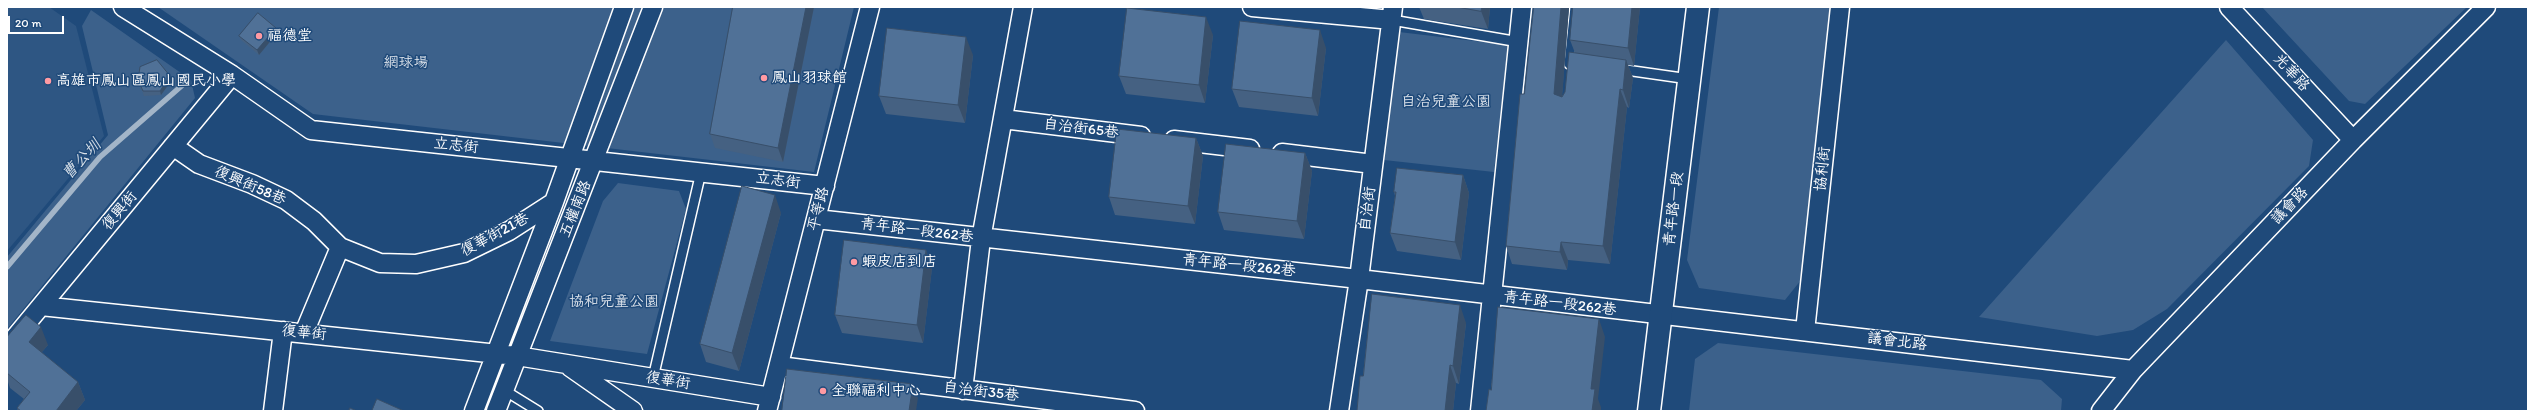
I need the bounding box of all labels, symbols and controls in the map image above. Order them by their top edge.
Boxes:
scale bar [10,8,66,34]
text: 20 m [15,16,42,30]
place label: 福德堂 [267,27,312,45]
marker: 福德堂 [254,31,264,41]
street label: 光華路 [2269,50,2313,96]
park label: 網球場 [384,54,428,72]
place label: 鳳山羽球館 [772,69,847,87]
place label: 高雄市鳳山區鳳山國民小學 [56,72,236,90]
marker: 鳳山羽球館 [759,73,769,83]
marker: 高雄市鳳山區鳳山國民小學 [43,76,53,86]
park label: 自治兒童公園 [1401,93,1491,111]
street label: 自治街65巷 [1042,115,1120,143]
street label: 立志街 [433,135,479,157]
water label: 曹公圳 [59,136,105,184]
street label: 協利街 [1812,146,1834,192]
street label: 復興街58巷 [211,163,289,209]
street label: 立志街 [755,169,801,193]
street label: 青年路一段 [1660,171,1688,247]
street label: 五權南路 [556,178,596,240]
street label: 議會路 [2268,184,2312,228]
street label: 平等路 [805,185,833,233]
street label: 自治街 [1356,186,1380,232]
street label: 復興街 [99,188,141,234]
street label: 復華街21巷 [458,209,532,261]
street label: 青年路一段262巷 [859,215,975,247]
street label: 青年路一段262巷 [1182,251,1296,281]
place label: 蝦皮店到店 [862,253,937,271]
marker: 蝦皮店到店 [849,257,859,267]
street label: 青年路一段262巷 [1502,288,1618,320]
park label: 協和兒童公園 [569,293,659,311]
street label: 復華街 [281,322,327,344]
street label: 議會北路 [1866,329,1928,355]
street label: 復華街 [644,369,692,393]
street label: 自治街35巷 [942,378,1020,406]
place label: 全聯福利中心 [831,382,921,400]
marker: 全聯福利中心 [818,386,828,396]

